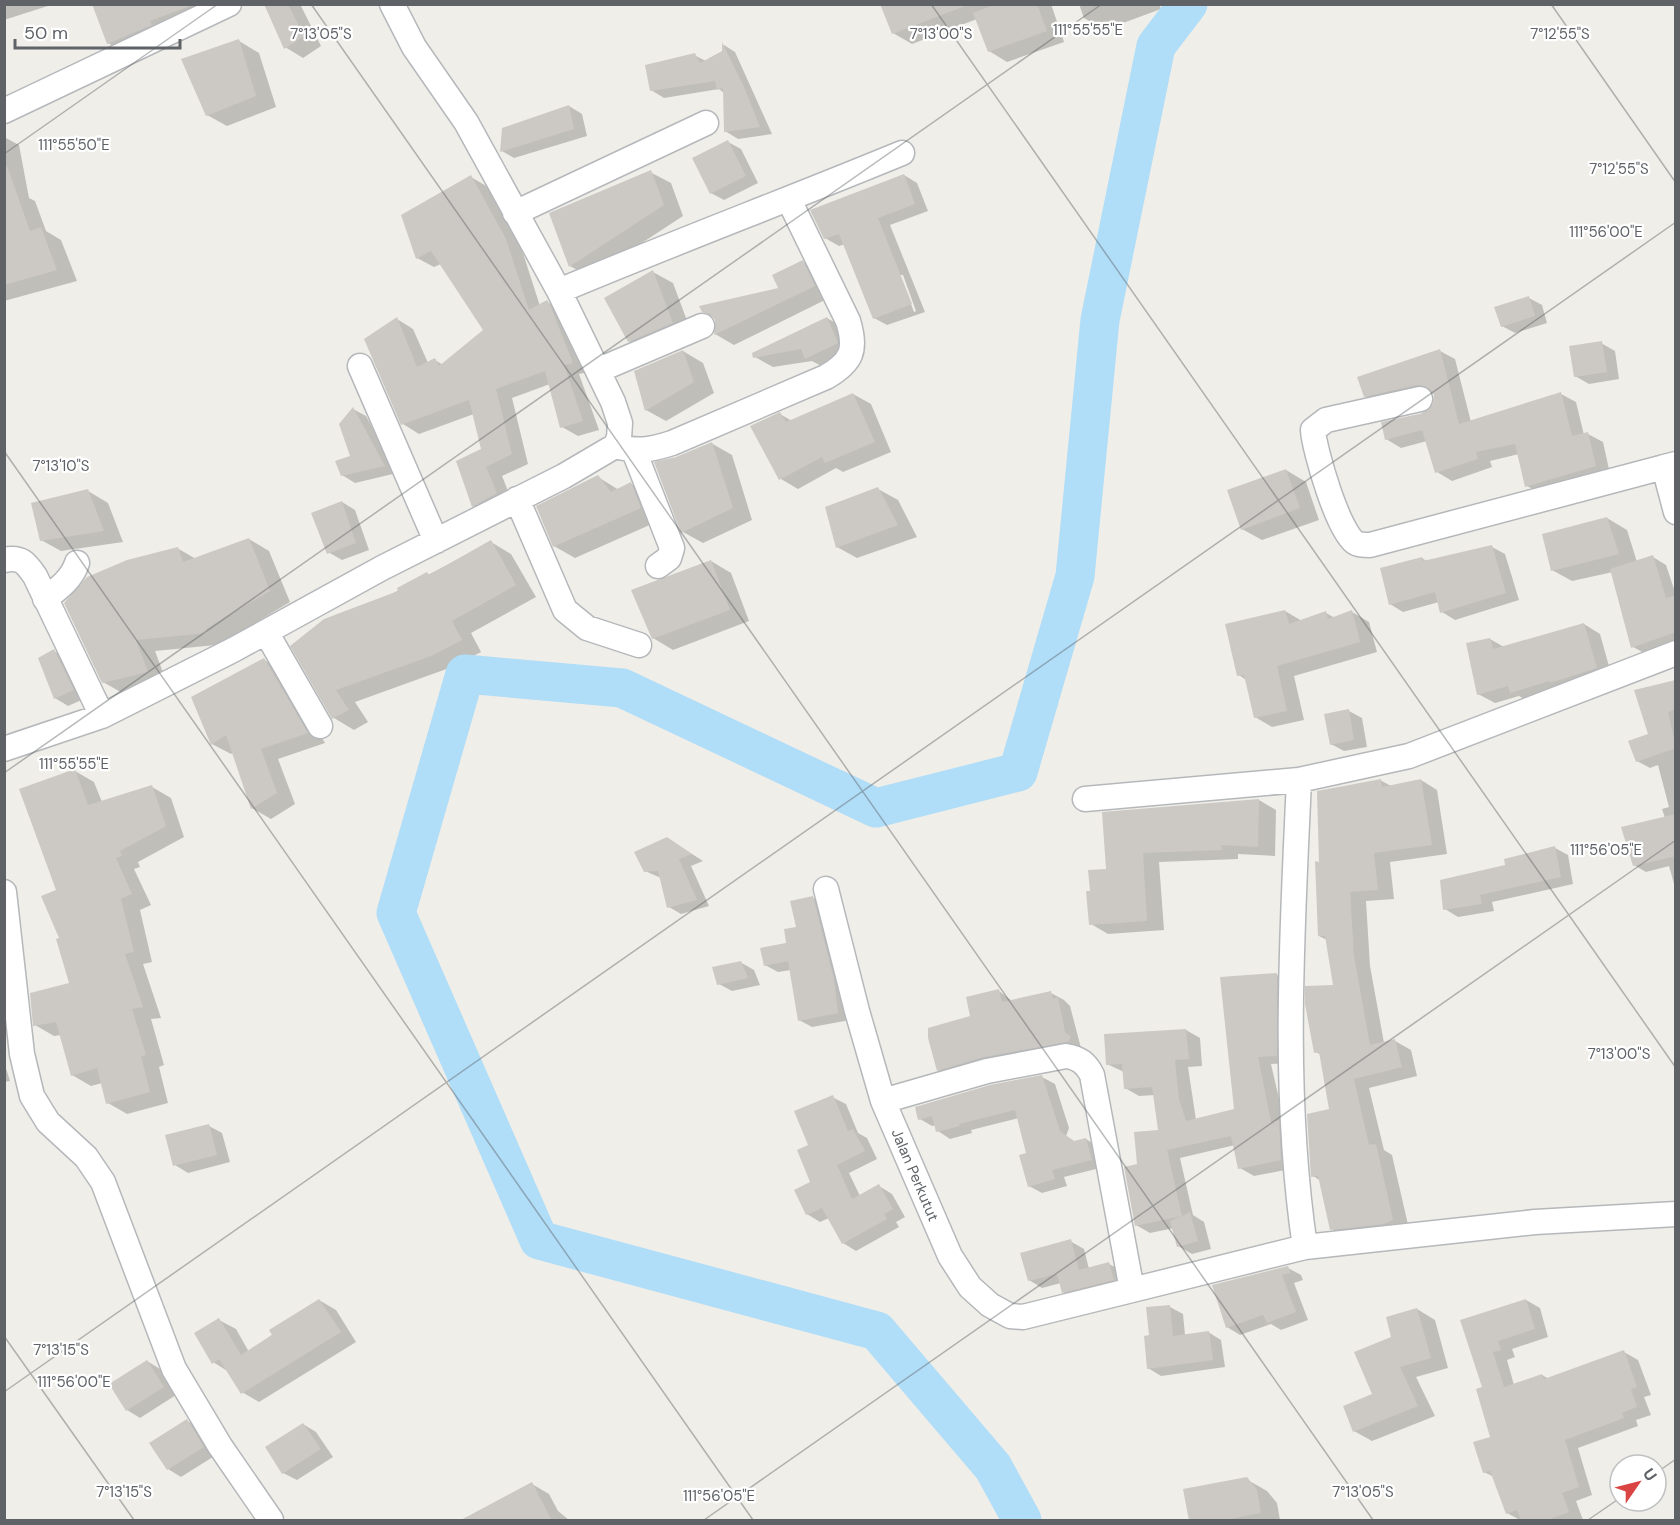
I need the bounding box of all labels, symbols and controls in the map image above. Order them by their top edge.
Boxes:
scale bar [15,12,180,50]
text: 111°55'55"E [1053,20,1123,40]
text: 50 m [24,21,68,45]
text: 7°13'05"S [290,24,352,44]
text: 7°13'00"S [910,24,973,44]
text: 7°12'55"S [1530,24,1590,44]
text: 111°55'50"E [38,135,110,155]
text: 7°12'55"S [1589,159,1649,179]
text: 111°56'00"E [1569,222,1643,242]
text: 7°13'10"S [32,456,90,476]
text: 111°55'55"E [39,754,109,774]
text: 111°56'05"E [1570,840,1642,860]
text: 7°13'00"S [1588,1044,1651,1064]
street label: Jalan Perkutut [887,1126,944,1224]
text: 7°13'15"S [33,1340,89,1360]
text: 111°56'00"E [37,1372,111,1392]
north arrow [1608,1453,1668,1513]
text: U [1638,1464,1662,1485]
text: 7°13'15"S [96,1482,152,1502]
text: 7°13'05"S [1332,1482,1394,1502]
text: 111°56'05"E [683,1486,755,1506]

